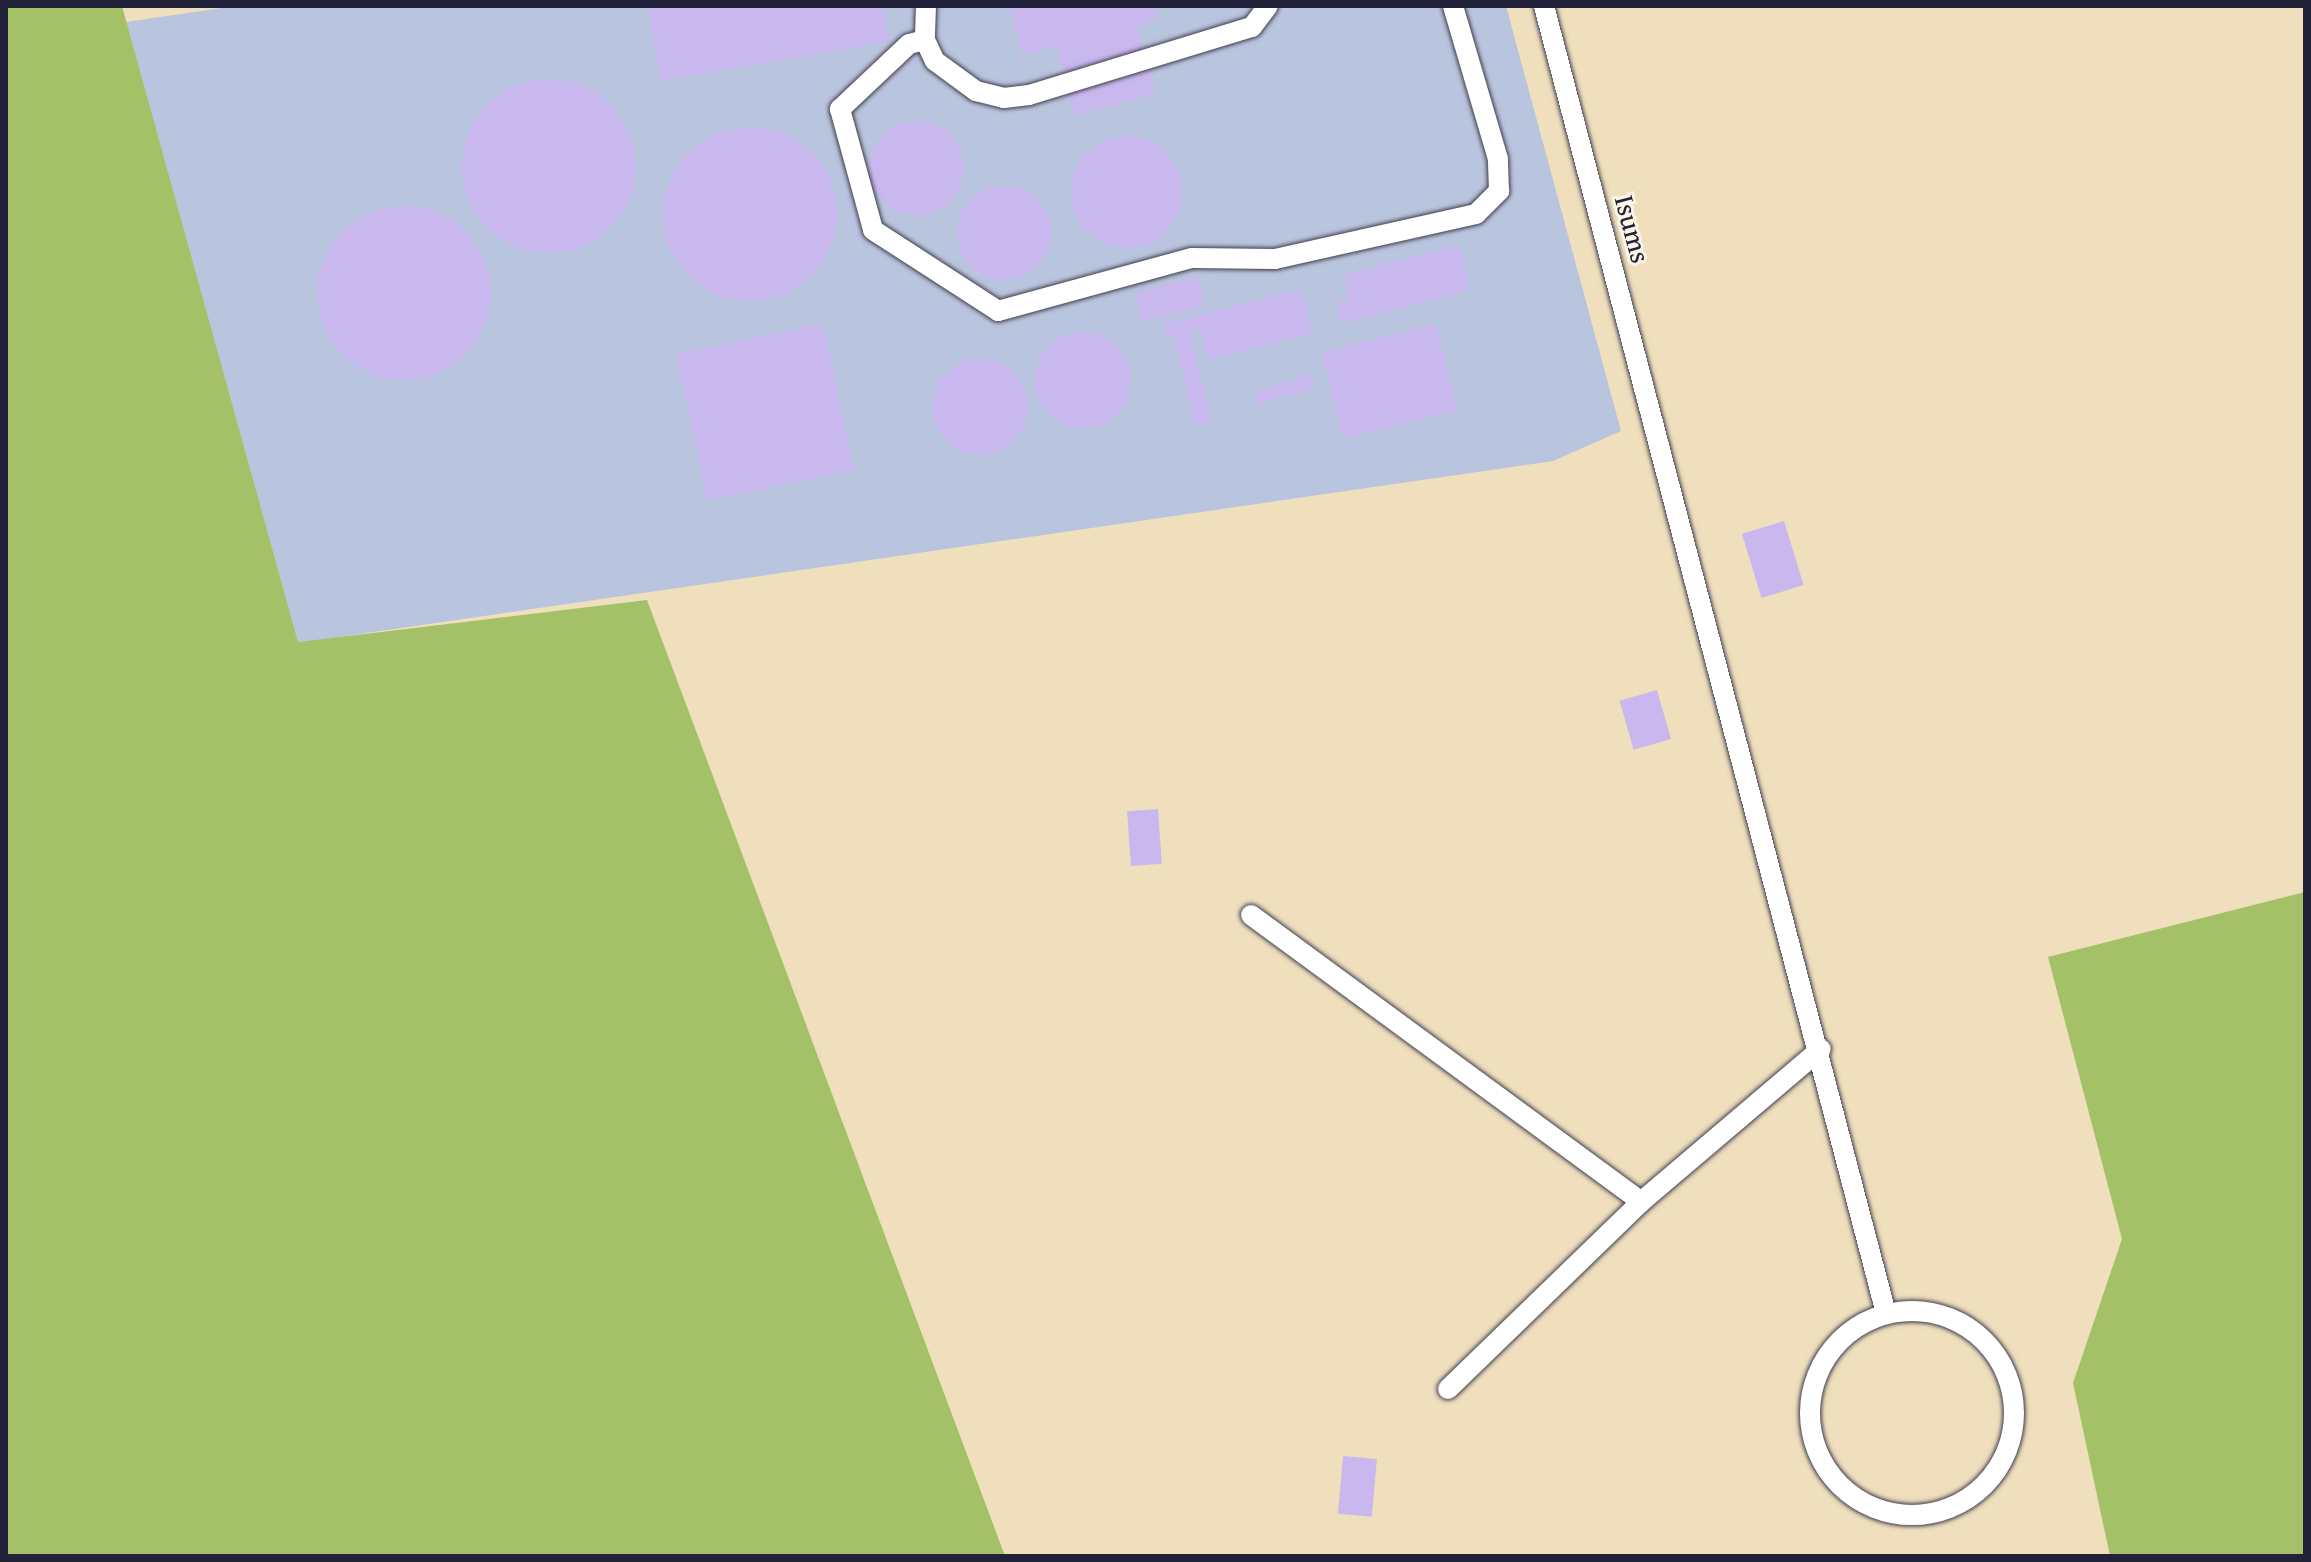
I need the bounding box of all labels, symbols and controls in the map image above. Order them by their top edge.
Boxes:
street label: Isums [1608,191,1658,267]

